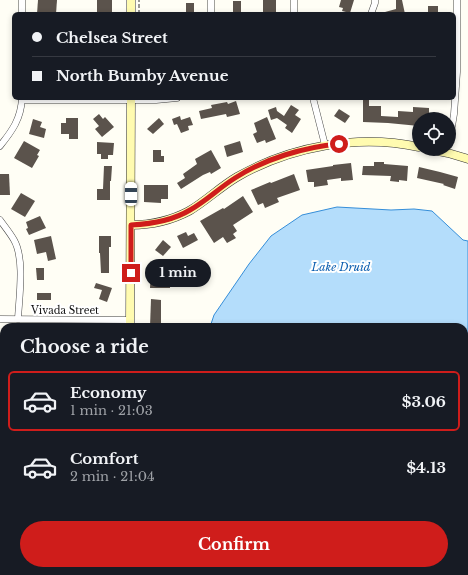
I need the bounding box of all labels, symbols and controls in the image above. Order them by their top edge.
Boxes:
text: Chelsea Street [56,28,168,47]
text: North Bumby Avenue [56,66,228,85]
map controls [412,112,456,156]
button: locate [412,112,456,156]
route start [330,135,348,153]
car [125,182,137,206]
callout: 1 min [145,259,211,287]
water label: Lake Druid [311,260,371,274]
route end [122,264,140,282]
text: 1 min [159,264,197,281]
street label: Vivada Street [30,304,99,317]
text: Choose a ride [20,336,149,358]
icon: car [22,383,58,419]
text: Economy [70,383,147,402]
text: $3.06 [402,392,446,411]
text: 1 min · 21:03 [70,402,153,419]
icon: car [22,449,58,485]
text: Comfort [70,449,138,468]
text: $4.13 [406,458,446,477]
text: 2 min · 21:04 [70,468,155,485]
button: Confirm [20,521,448,567]

